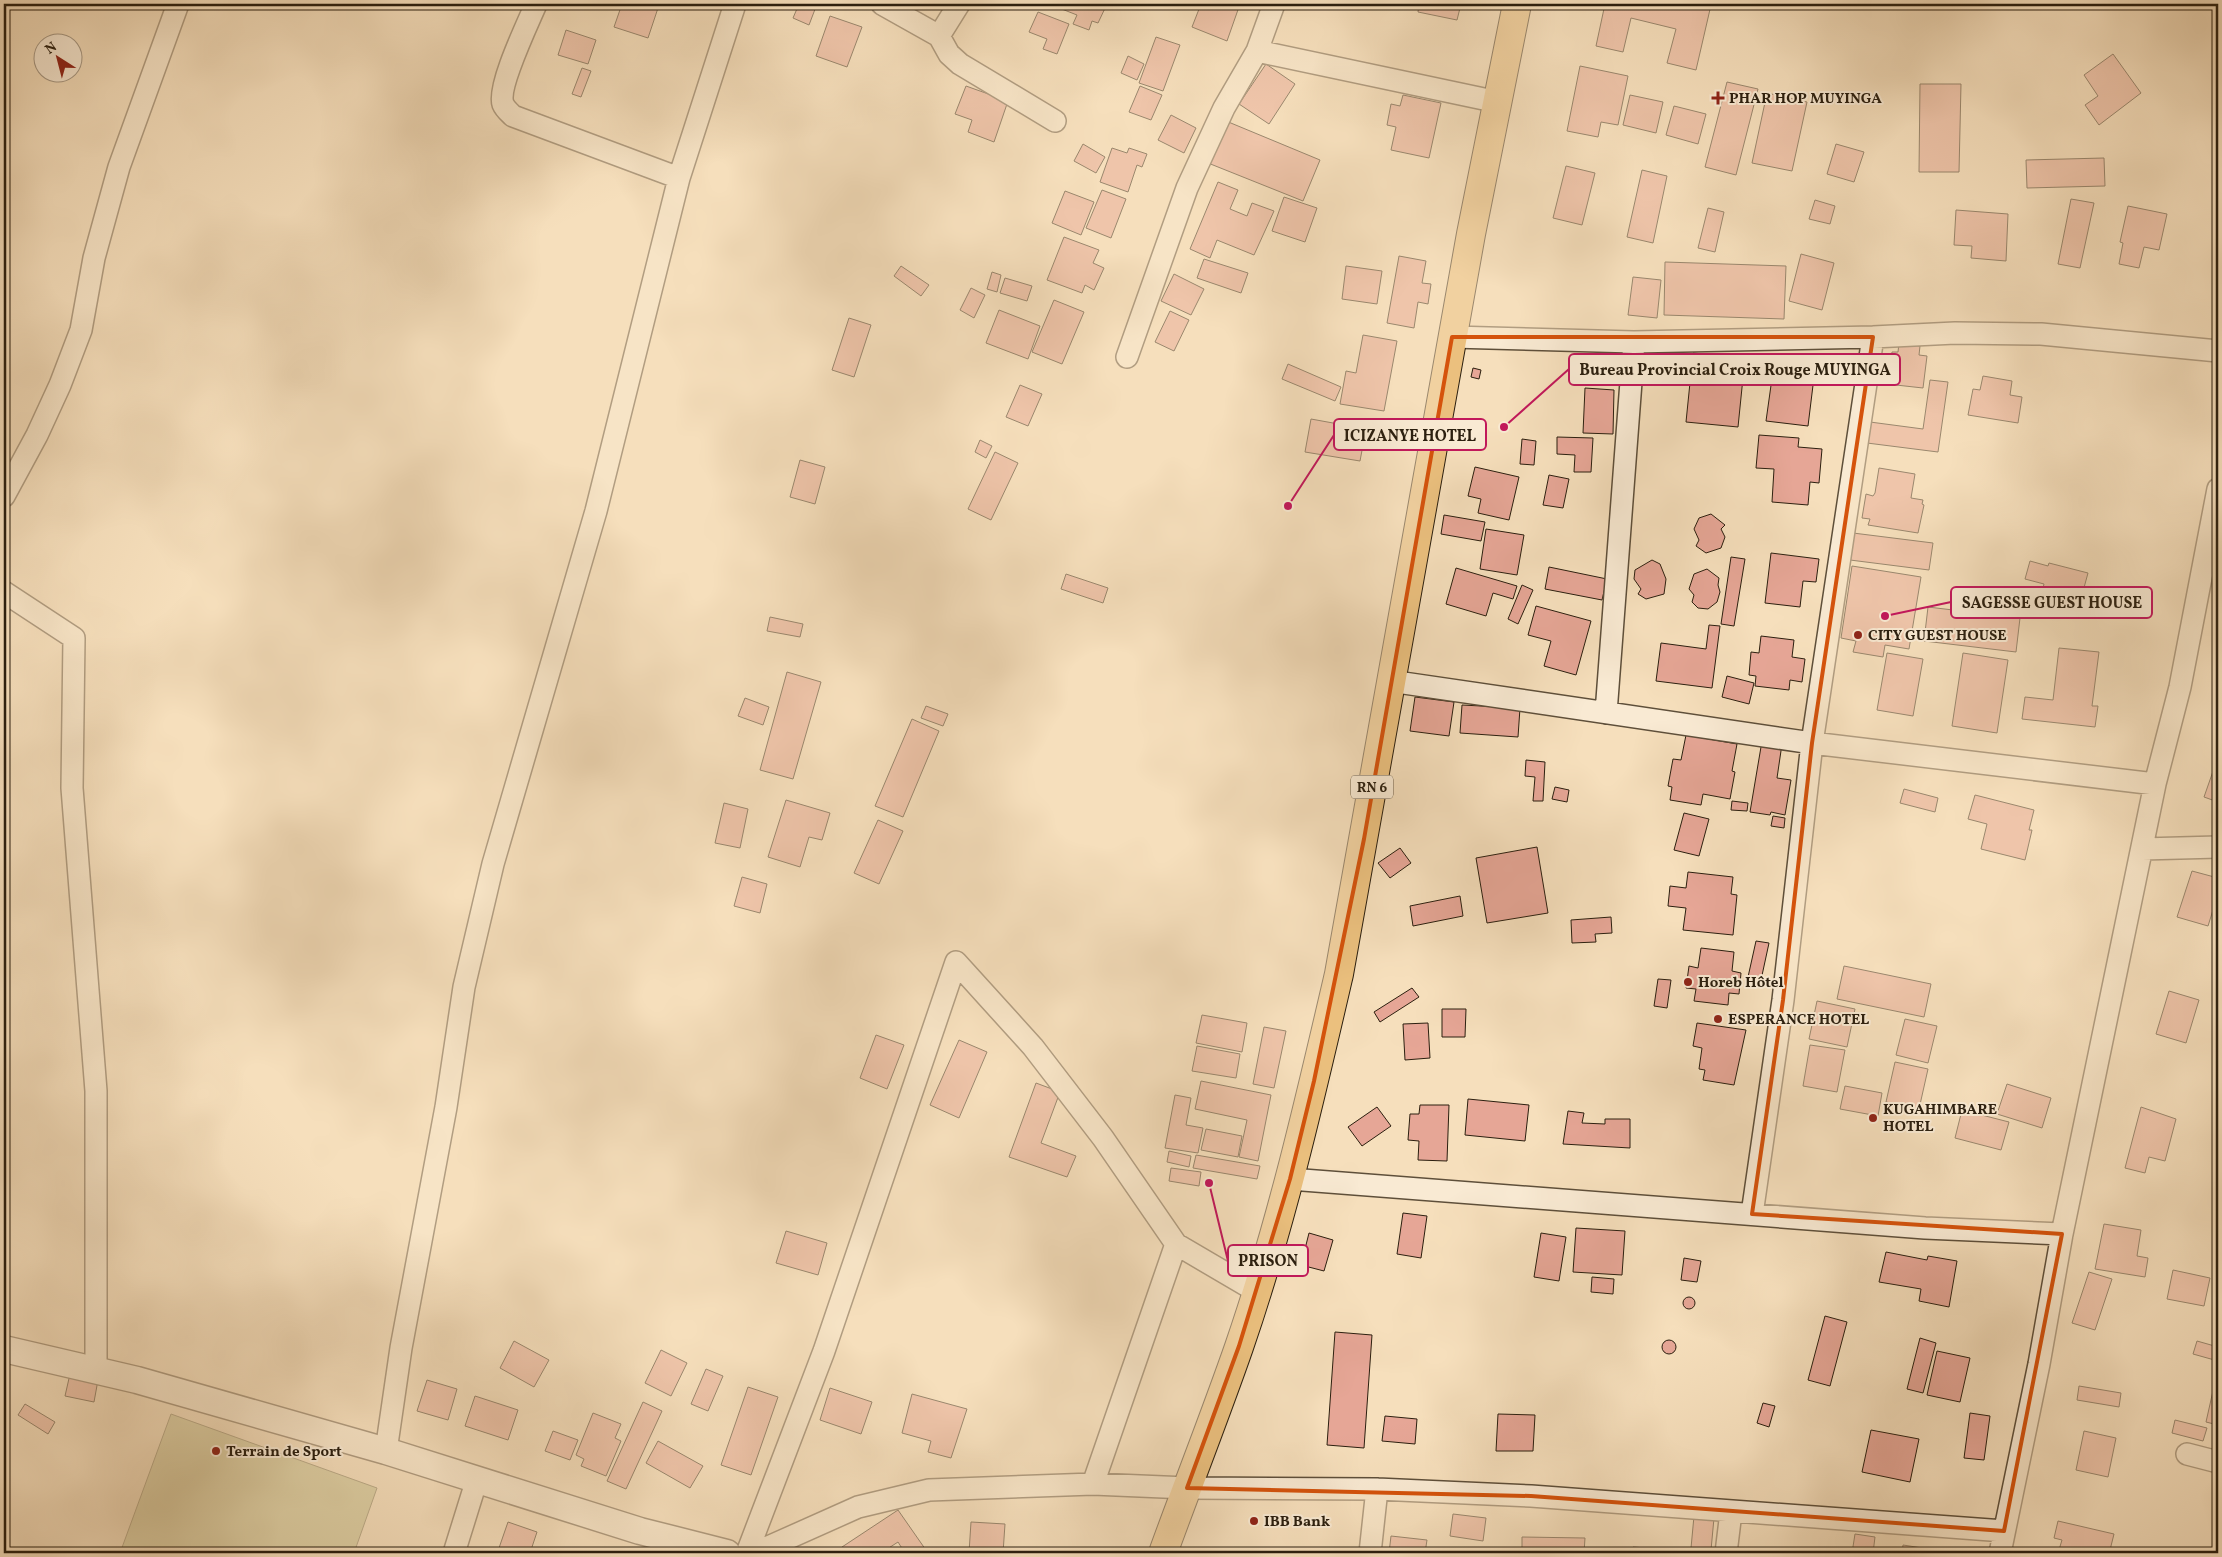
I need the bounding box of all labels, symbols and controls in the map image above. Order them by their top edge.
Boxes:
north arrow [32,32,82,82]
text: N [42,38,61,59]
place label: PHAR HOP MUYINGA [1729,89,1882,110]
marker: PHAR HOP MUYINGA [1711,91,1725,105]
callout: Bureau Provincial Croix Rouge MUYINGA [1569,354,1900,385]
text: Bureau Provincial Croix Rouge MUYINGA [1579,360,1891,382]
callout: ICIZANYE HOTEL [1334,419,1486,450]
text: ICIZANYE HOTEL [1344,426,1477,448]
callout: SAGESSE GUEST HOUSE [1951,587,2152,618]
text: SAGESSE GUEST HOUSE [1962,593,2142,615]
place label: CITY GUEST HOUSE [1868,626,2007,647]
marker: CITY GUEST HOUSE [1852,629,1864,641]
road number: RN 6 [1351,776,1393,799]
place label: Horeb Hôtel [1698,973,1784,994]
marker: Horeb Hôtel [1682,976,1694,988]
place label: ESPERANCE HOTEL [1728,1010,1869,1031]
marker: ESPERANCE HOTEL [1712,1013,1724,1025]
place label: KUGAHIMBARE HOTEL [1883,1100,1997,1138]
marker: KUGAHIMBARE HOTEL [1867,1112,1879,1124]
callout: PRISON [1228,1245,1308,1276]
text: PRISON [1238,1251,1298,1273]
place label: Terrain de Sport [226,1442,342,1463]
marker: Terrain de Sport [210,1445,222,1457]
place label: IBB Bank [1264,1512,1330,1533]
marker: IBB Bank [1248,1515,1260,1527]

